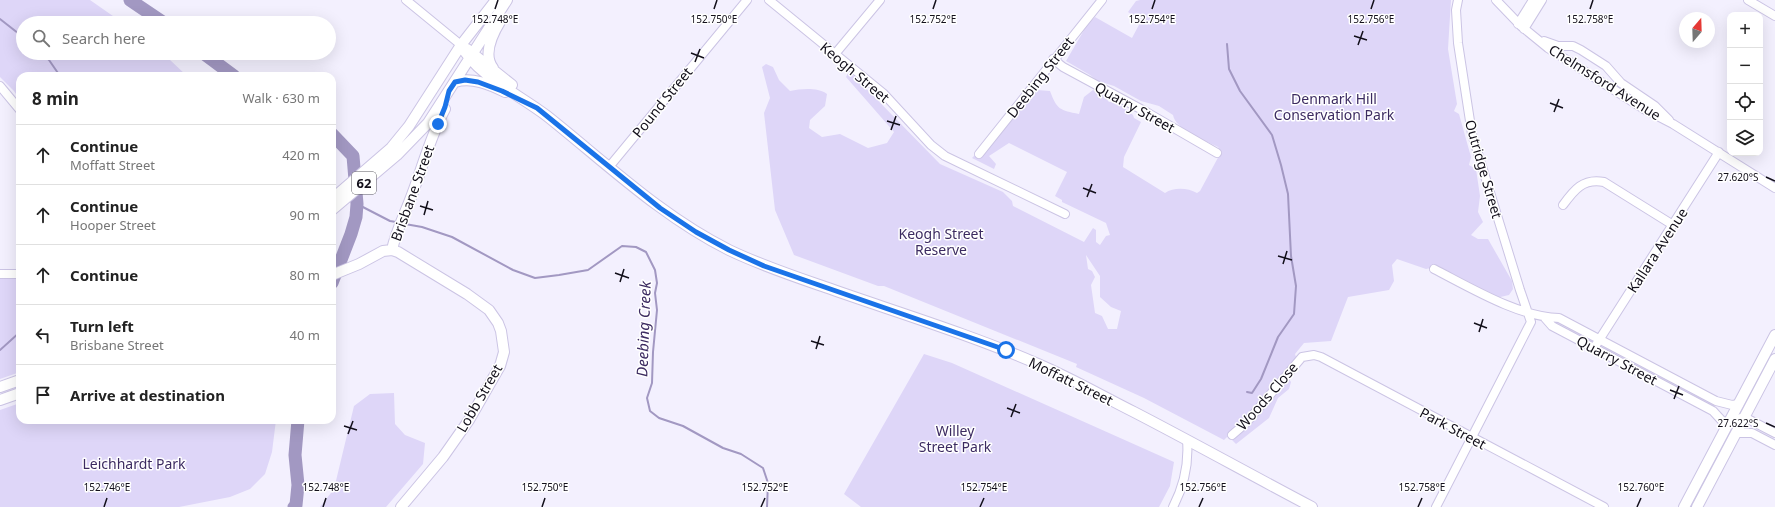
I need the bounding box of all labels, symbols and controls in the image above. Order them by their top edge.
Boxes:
text: 152.748°E [472,12,518,26]
text: 152.750°E [691,12,737,26]
text: 152.752°E [910,12,956,26]
text: 152.754°E [1129,12,1175,26]
text: 152.756°E [1348,12,1394,26]
text: 152.758°E [1567,12,1613,26]
north arrow [1679,12,1715,48]
map controls [1727,12,1763,156]
button: + [1727,12,1763,48]
search box [16,16,336,60]
icon: search [30,27,52,49]
text: Search here [62,28,145,48]
street label: Deebing Street [1002,32,1078,122]
street label: Keogh Street [816,37,894,107]
street label: Chelmsford Avenue [1545,40,1665,124]
button: − [1727,48,1763,84]
street label: Pound Street [628,63,696,141]
street label: Quarry Street [1092,77,1178,137]
button: locate [1727,84,1763,120]
text: 8 min [32,87,79,110]
text: Walk · 630 m [242,89,320,107]
park label: Denmark Hill Conservation Park [1274,89,1395,124]
route end [429,115,447,133]
street label: Outridge Street [1461,117,1507,221]
button: layers [1727,120,1763,156]
text: Continue [70,136,138,156]
street label: Brisbane Street [386,142,438,244]
icon: ahead [32,144,54,166]
text: 420 m [282,146,320,164]
text: Moffatt Street [70,156,155,174]
text: 27.620°S [1717,170,1759,184]
road number: 62 [352,172,376,194]
text: Continue [70,196,138,216]
icon: ahead [32,204,54,226]
street label: Kallara Avenue [1622,204,1692,296]
text: 90 m [290,206,320,224]
text: Hooper Street [70,216,156,234]
park label: Keogh Street Reserve [898,224,984,259]
icon: ahead [32,264,54,286]
text: Continue [70,265,138,285]
text: 80 m [290,266,320,284]
water label: Deebing Creek [631,280,655,377]
text: Turn left [70,316,134,336]
icon: left [32,324,54,346]
text: 40 m [290,326,320,344]
street label: Quarry Street [1573,331,1661,389]
text: Brisbane Street [70,336,164,354]
route start [997,341,1015,359]
street label: Moffatt Street [1026,352,1116,410]
street label: Woods Close [1232,358,1302,434]
street label: Lobb Street [452,360,506,436]
icon: arrive [32,384,54,406]
text: Arrive at destination [70,385,225,405]
street label: Park Street [1417,403,1489,453]
text: 27.622°S [1717,416,1759,430]
park label: Willey Street Park [919,421,992,456]
park label: Leichhardt Park [82,454,186,473]
text: 152.746°E [84,480,130,494]
text: 152.748°E [303,480,349,494]
text: 152.750°E [522,480,568,494]
text: 152.752°E [742,480,788,494]
text: 152.754°E [961,480,1007,494]
text: 152.756°E [1180,480,1226,494]
text: 152.758°E [1399,480,1445,494]
text: 152.760°E [1618,480,1664,494]

